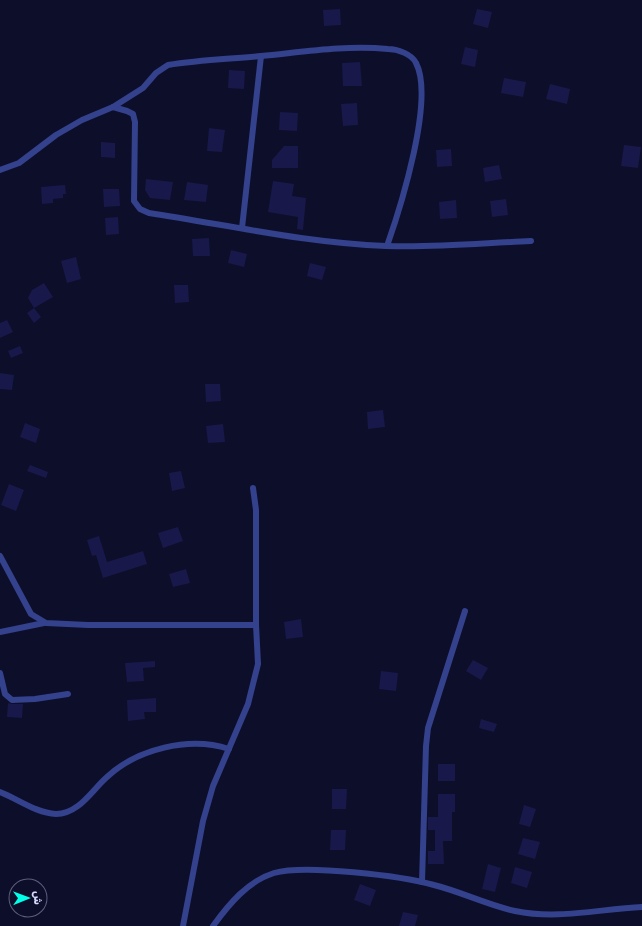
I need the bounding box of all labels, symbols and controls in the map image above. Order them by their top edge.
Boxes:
north arrow [8,878,48,918]
text: ش [31,891,44,905]

